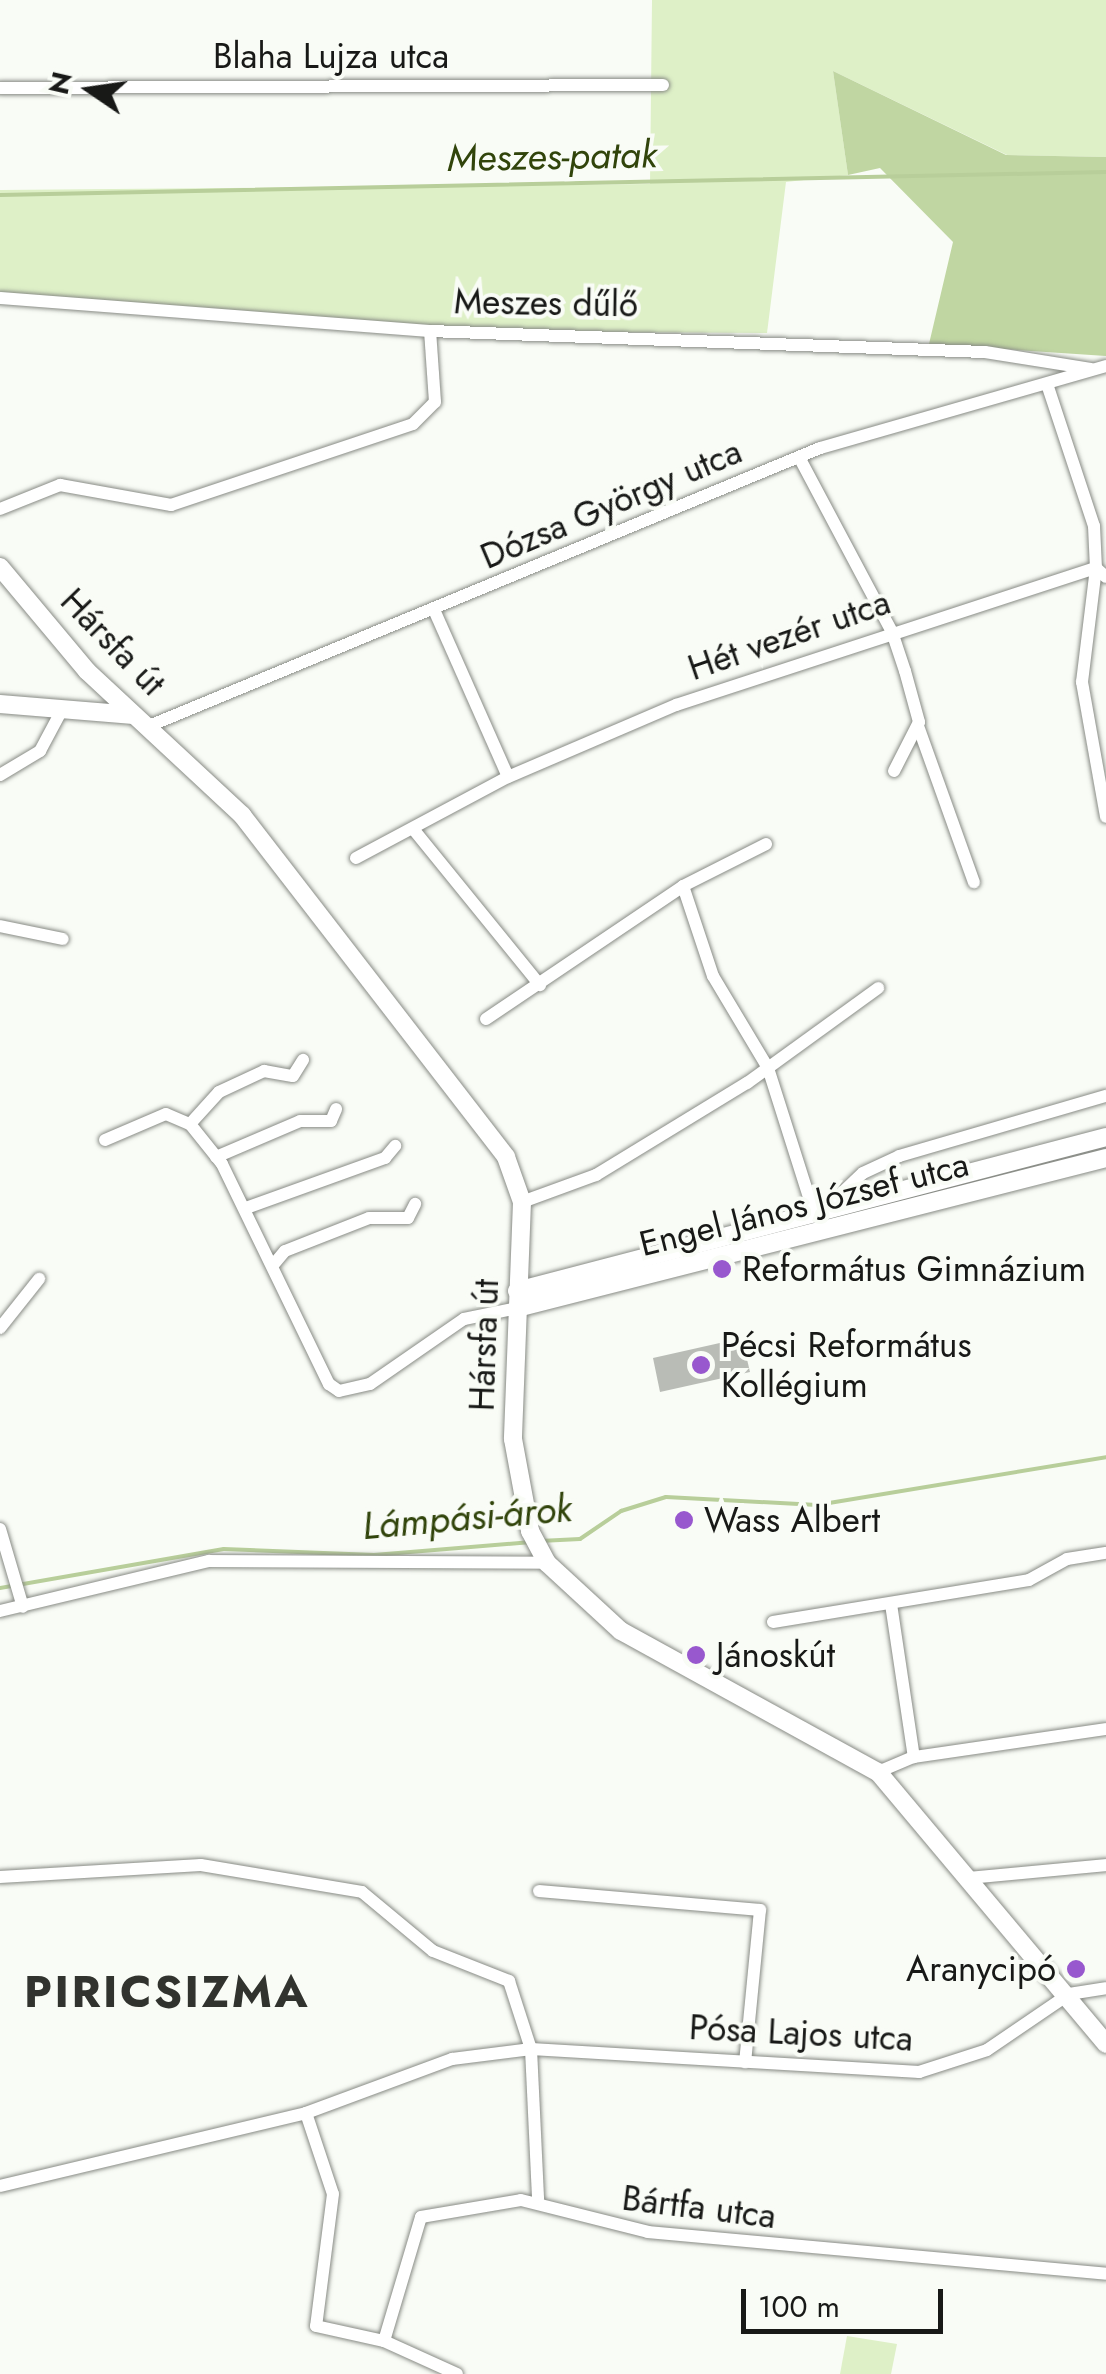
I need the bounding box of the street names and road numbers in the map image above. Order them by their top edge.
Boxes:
street label: Blaha Lujza utca [213,35,449,77]
street label: Meszes dűlő [454,280,638,326]
street label: Dózsa György utca [474,430,748,578]
street label: Hársfa út [52,580,174,704]
street label: Hét vezér utca [683,581,895,689]
street label: Engel János József utca [635,1143,973,1265]
street label: Hársfa út [461,1278,507,1412]
street label: Pósa Lajos utca [688,2006,914,2060]
street label: Bártfa utca [620,2177,778,2237]

